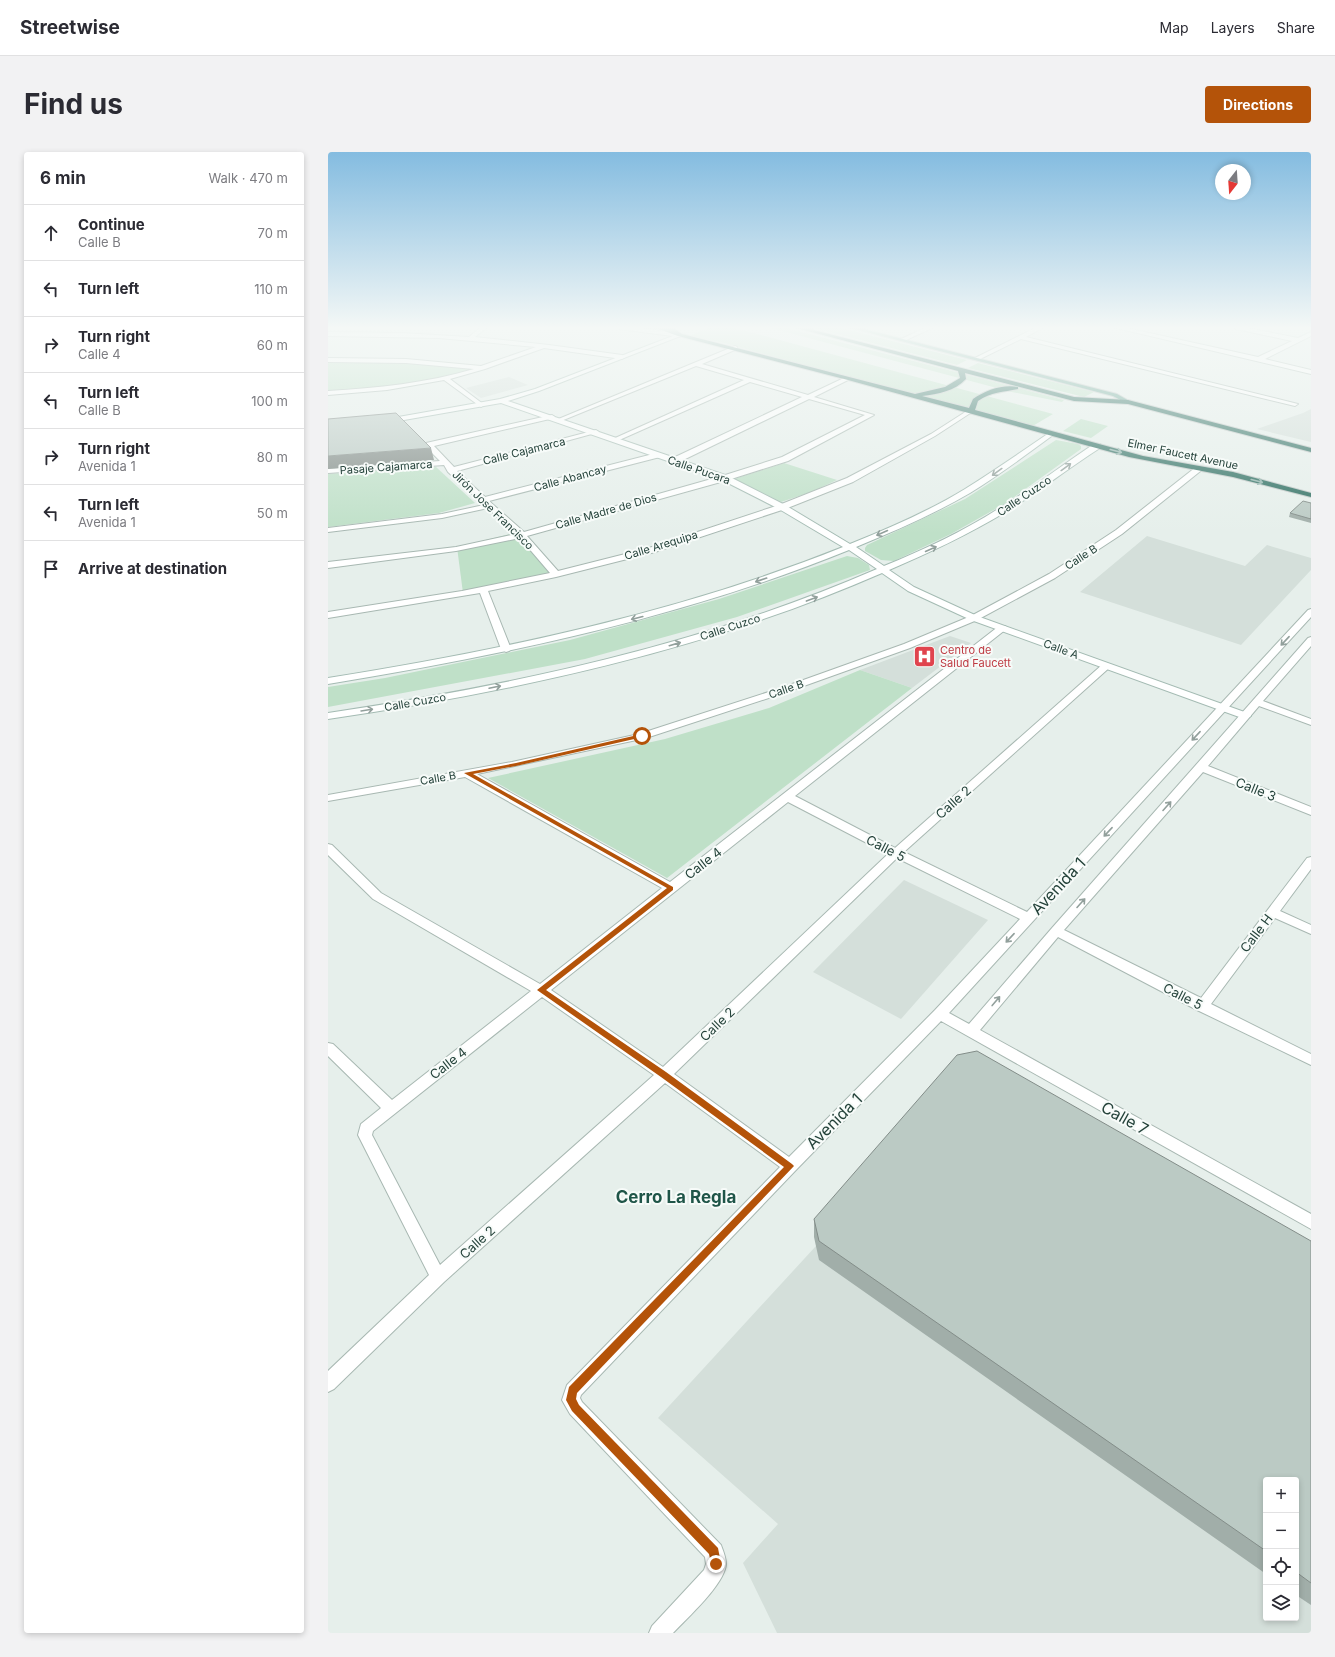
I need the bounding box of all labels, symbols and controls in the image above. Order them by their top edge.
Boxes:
text: Streetwise [20,16,120,39]
text: Map [1160,19,1189,36]
text: Layers [1211,19,1255,36]
text: Share [1277,19,1315,36]
button: Directions [1205,86,1311,123]
text: Find us [24,87,123,121]
north arrow [1215,164,1251,200]
text: 6 min [40,168,86,188]
text: Walk · 470 m [208,170,288,186]
text: Continue [78,215,145,234]
icon: ahead [40,222,62,244]
text: 70 m [258,225,288,241]
text: Calle B [78,234,121,250]
icon: left [40,278,62,300]
text: Turn left [78,279,139,298]
text: 110 m [254,281,288,297]
text: Turn right [78,327,150,346]
icon: right [40,334,62,356]
text: 60 m [257,337,288,353]
text: Calle 4 [78,346,121,362]
text: Turn left [78,383,139,402]
icon: left [40,390,62,412]
text: 100 m [251,393,288,409]
text: Calle B [78,402,121,418]
street label: Calle Cajamarca [481,434,567,468]
street label: Elmer Faucett Avenue [1126,435,1240,473]
text: Turn right [78,439,150,458]
icon: right [40,446,62,468]
one-way arrow [1109,448,1122,455]
text: 80 m [257,449,288,465]
street label: Calle Pucara [666,453,732,487]
street label: Pasaje Cajamarca [339,457,433,477]
text: Avenida 1 [78,458,136,474]
street label: Calle Abancay [532,462,608,494]
one-way arrow [1060,463,1071,471]
street label: Jirón Jose Francisco [449,467,537,553]
one-way arrow [992,468,1003,476]
street label: Calle Cuzco [994,473,1054,519]
one-way arrow [1250,478,1263,485]
street label: Calle Madre de Dios [554,490,658,532]
text: Turn left [78,495,139,514]
icon: left [40,502,62,524]
text: 50 m [257,505,288,521]
text: Avenida 1 [78,514,136,530]
street label: Calle Arequipa [623,527,699,563]
one-way arrow [876,530,888,537]
street label: Calle B [1062,541,1100,573]
one-way arrow [925,545,937,552]
icon: arrive [40,558,62,580]
text: Arrive at destination [78,559,227,578]
one-way arrow [755,577,768,584]
one-way arrow [806,594,818,602]
street label: Calle Cuzco [698,611,762,643]
one-way arrow [630,614,643,622]
street label: Calle A [1041,636,1081,662]
one-way arrow [1280,636,1289,646]
one-way arrow [669,640,682,647]
hospital icon: Centro de Salud Faucett [912,643,938,669]
place label: Centro de Salud Faucett [940,643,1011,670]
street label: Calle B [767,676,805,702]
one-way arrow [488,683,501,691]
street label: Calle Cuzco [383,690,447,714]
one-way arrow [360,706,373,714]
route start [633,727,651,745]
one-way arrow [1192,731,1201,742]
street label: Calle B [419,768,457,788]
street label: Calle 3 [1233,774,1279,804]
street label: Calle 2 [932,782,974,822]
one-way arrow [1163,801,1172,811]
one-way arrow [1103,827,1113,837]
street label: Calle 5 [864,831,909,865]
street label: Calle 4 [681,844,725,882]
street label: Avenida 1 [1026,853,1090,919]
one-way arrow [1076,898,1086,908]
street label: Calle H [1236,911,1276,955]
one-way arrow [1006,933,1015,943]
street label: Calle 5 [1161,979,1206,1013]
one-way arrow [992,996,1001,1007]
street label: Calle 2 [696,1004,738,1044]
street label: Calle 4 [426,1044,470,1082]
street label: Avenida 1 [802,1089,866,1153]
street label: Calle 7 [1098,1097,1152,1139]
district label: Cerro La Regla [616,1187,736,1207]
street label: Calle 2 [456,1222,498,1262]
map controls [1263,1477,1299,1621]
button: + [1263,1477,1299,1513]
button: − [1263,1513,1299,1549]
button: locate [1263,1549,1299,1585]
route end [707,1555,725,1573]
button: layers [1263,1585,1299,1621]

